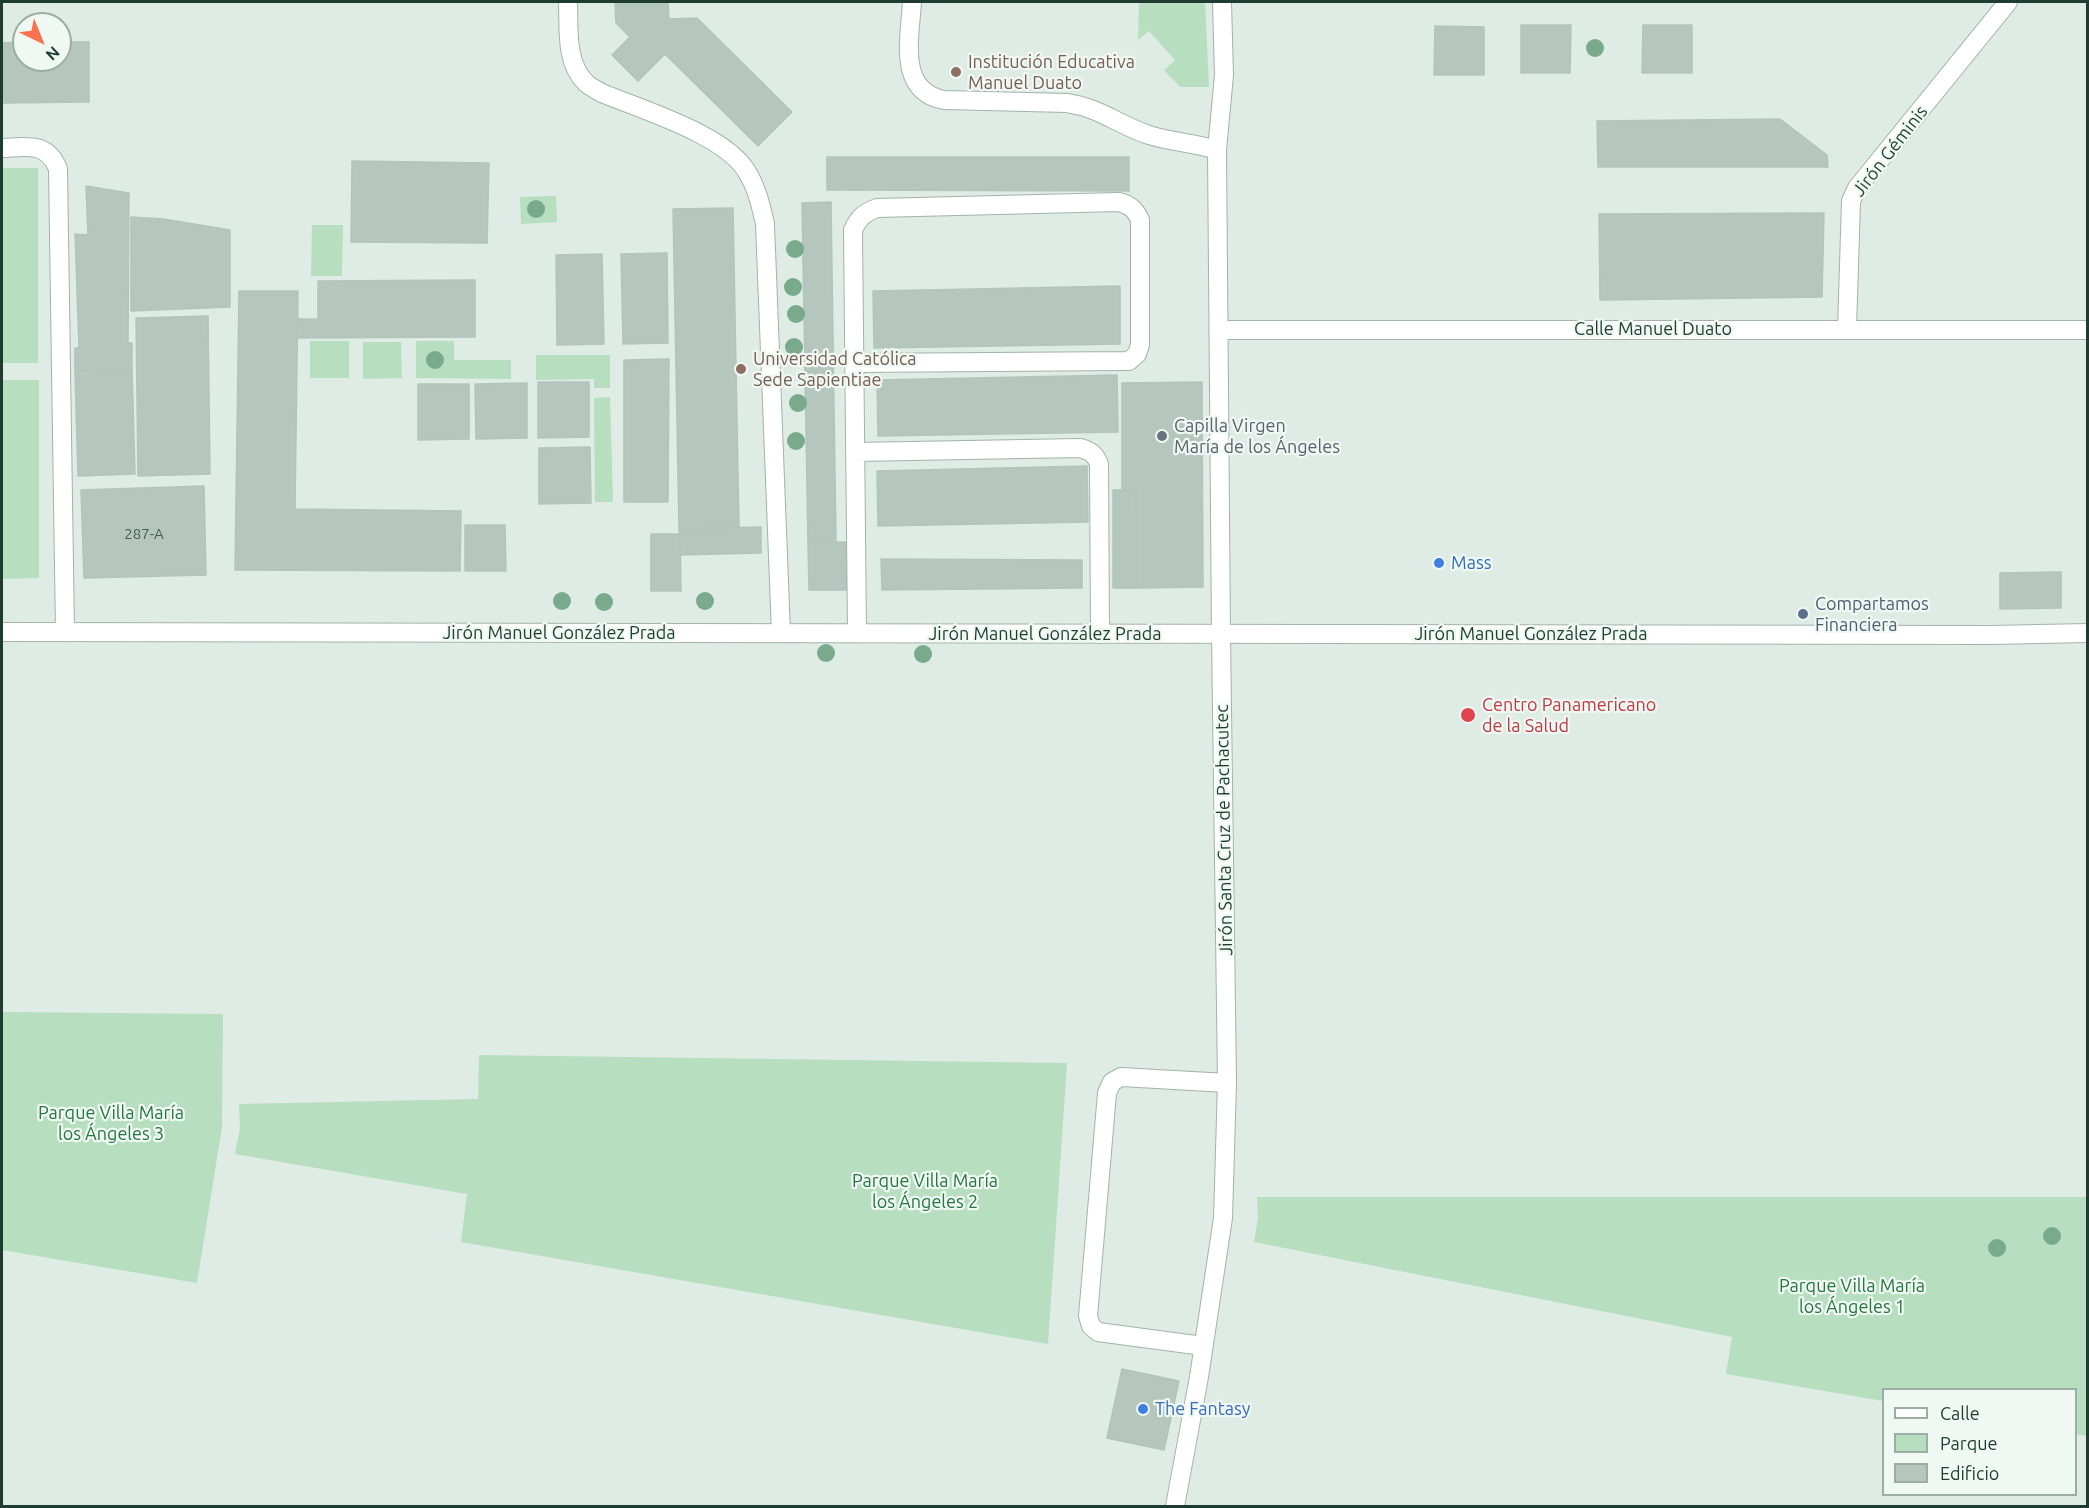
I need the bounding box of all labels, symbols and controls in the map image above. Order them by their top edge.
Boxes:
north arrow [12,12,72,72]
text: N [42,43,63,64]
place label: Institución Educativa Manuel Duato [968,51,1135,94]
marker: Institución Educativa Manuel Duato [949,65,963,79]
street label: Jirón Géminis [1848,101,1932,201]
street label: Calle Manuel Duato [1574,318,1732,340]
place label: Universidad Católica Sede Sapientiae [753,348,917,391]
marker: Universidad Católica Sede Sapientiae [734,362,748,376]
place label: Capilla Virgen María de los Ángeles [1174,415,1340,458]
marker: Capilla Virgen María de los Ángeles [1155,429,1169,443]
house number: 287-A [124,525,164,543]
place label: Mass [1451,552,1492,574]
marker: Mass [1432,556,1446,570]
place label: Compartamos Financiera [1815,593,1929,636]
marker: Compartamos Financiera [1796,607,1810,621]
street label: Jirón Manuel González Prada [442,622,676,644]
street label: Jirón Manuel González Prada [928,623,1162,645]
street label: Jirón Manuel González Prada [1414,623,1648,645]
place label: Centro Panamericano de la Salud [1482,694,1656,736]
street label: Jirón Santa Cruz de Pachacutec [1211,704,1237,956]
marker: Centro Panamericano de la Salud [1459,706,1477,724]
park label: Parque Villa María los Ángeles 3 [38,1102,184,1144]
park label: Parque Villa María los Ángeles 2 [852,1170,998,1212]
park label: Parque Villa María los Ángeles 1 [1779,1275,1925,1318]
legend [1882,1388,2077,1496]
place label: The Fantasy [1155,1398,1250,1420]
marker: The Fantasy [1136,1402,1150,1416]
text: Calle [1940,1403,1980,1423]
text: Parque [1940,1433,1997,1453]
text: Edificio [1940,1463,1999,1483]

